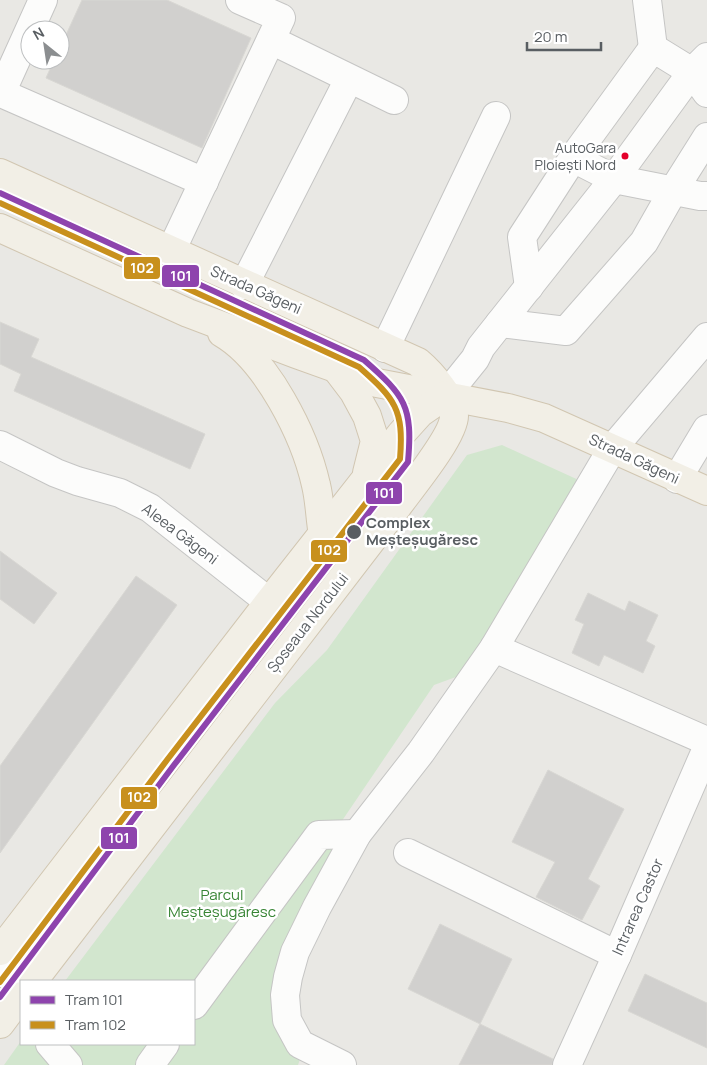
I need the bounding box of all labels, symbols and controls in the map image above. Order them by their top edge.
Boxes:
north arrow [20,20,70,70]
scale bar [527,20,601,52]
text: N [29,23,47,44]
text: 20 m [534,26,567,47]
place label: AutoGara Ploiești Nord [534,138,616,174]
marker: AutoGara Ploiești Nord [620,151,630,161]
line badge: 102 [123,256,161,280]
text: 102 [130,258,154,277]
street label: Strada Găgeni [207,260,305,319]
line badge: 101 [161,264,200,288]
text: 101 [170,266,192,285]
street label: Strada Găgeni [586,428,683,489]
line badge: 101 [365,481,403,505]
text: 101 [373,483,395,502]
street label: Aleea Găgeni [138,498,223,569]
place label: Complex Meșteșugăresc [366,512,478,550]
marker: Complex Meșteșugăresc [345,523,363,541]
line badge: 102 [310,539,348,563]
text: 102 [317,540,341,559]
street label: Șoseaua Nordului [262,568,353,677]
line badge: 102 [120,786,158,810]
text: 102 [127,787,151,806]
line badge: 101 [100,826,138,850]
text: 101 [108,828,130,847]
street label: Intrarea Castor [607,854,669,959]
park label: Parcul Meșteșugăresc [168,884,276,922]
legend [20,980,195,1045]
text: Tram 101 [65,989,123,1010]
text: Tram 102 [65,1014,126,1035]

